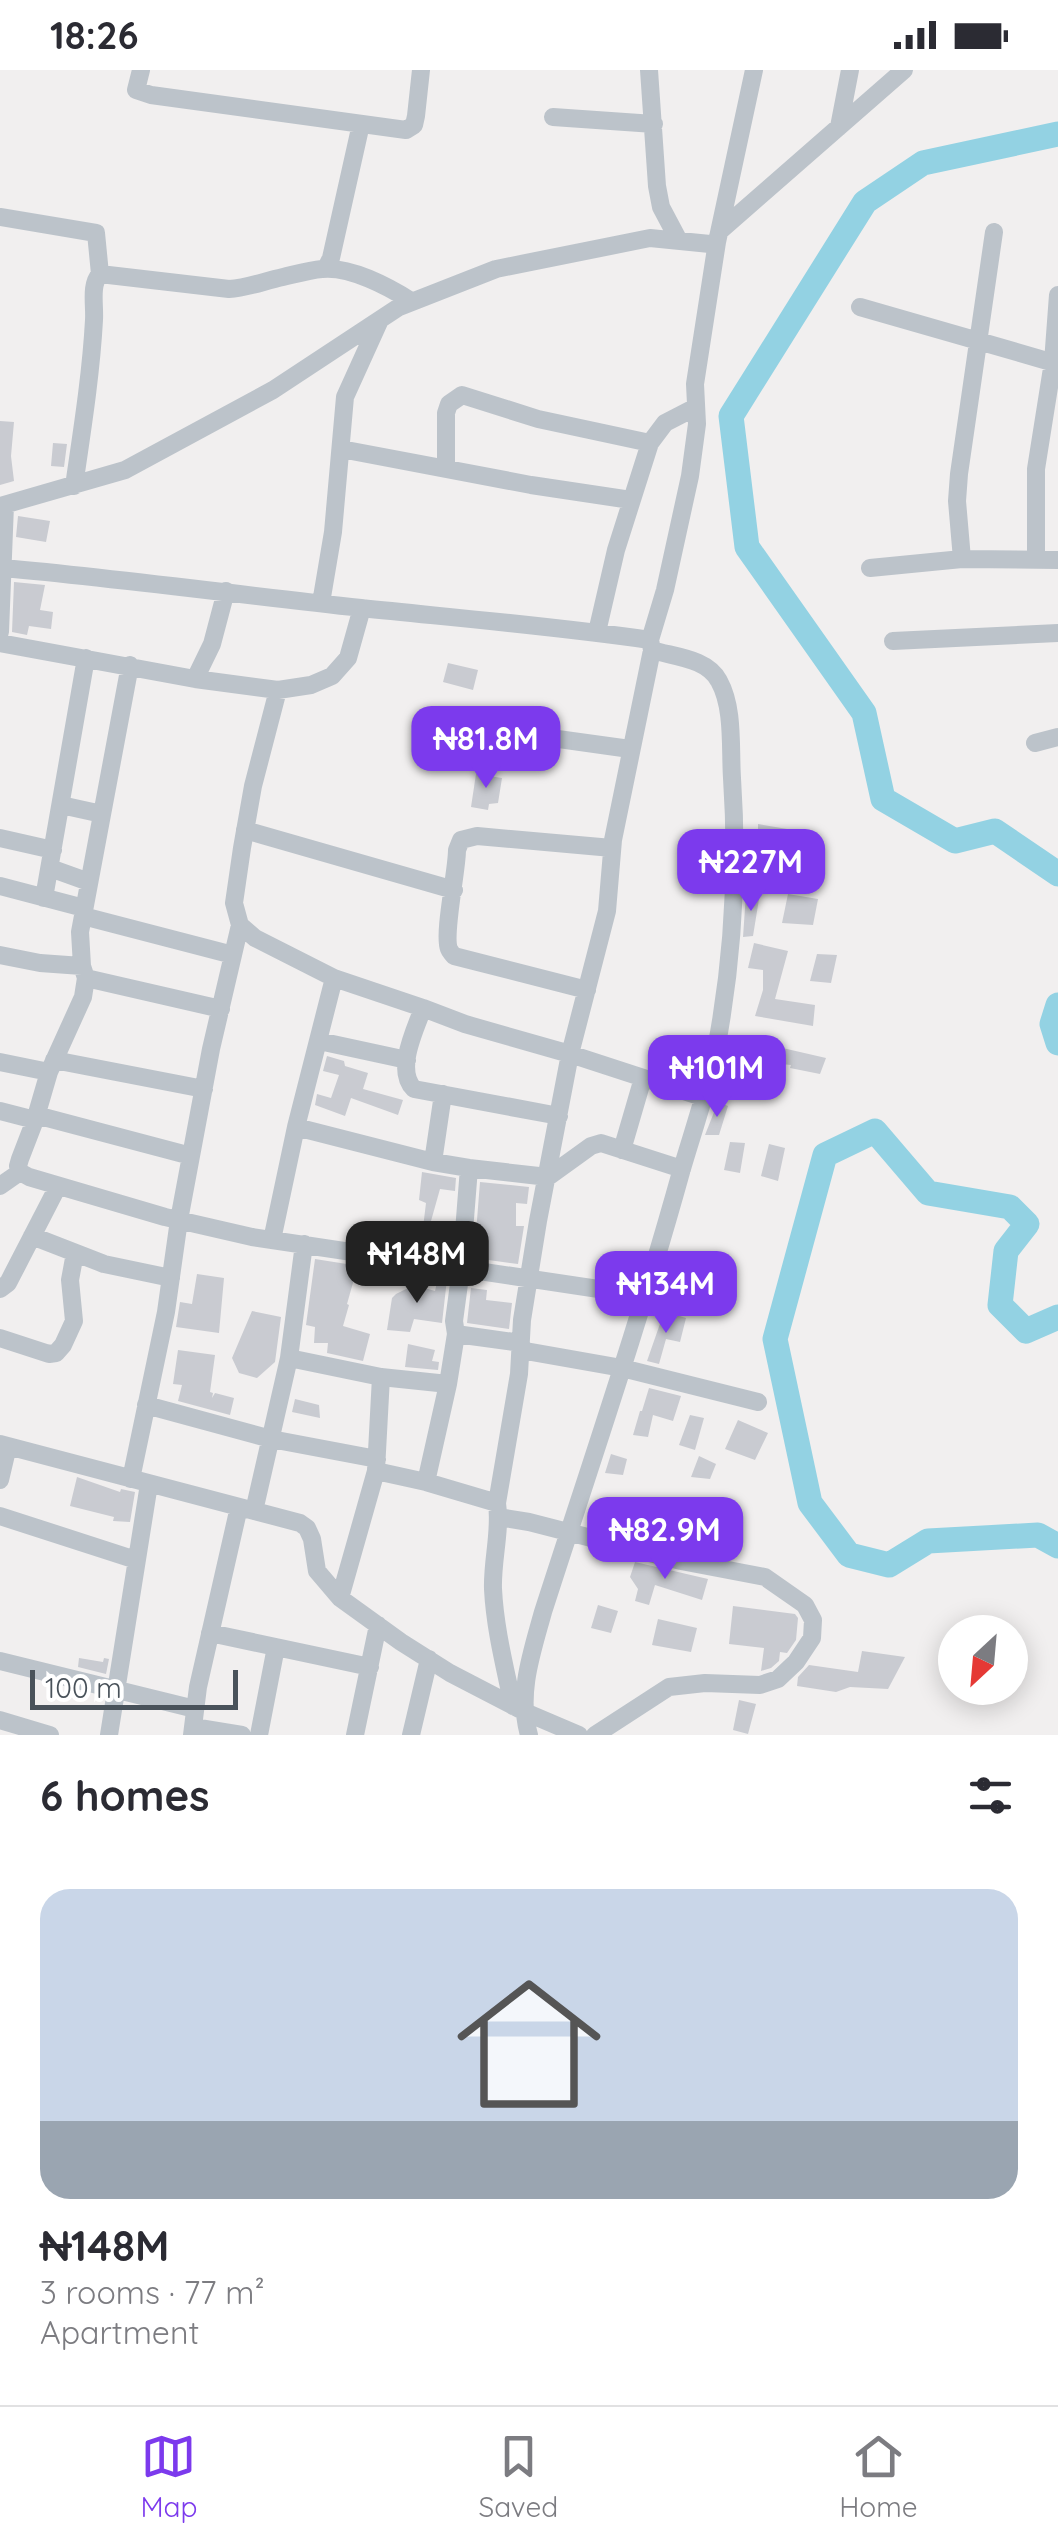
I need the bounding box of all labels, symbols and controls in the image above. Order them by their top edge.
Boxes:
text: 18:26 [50,11,139,59]
pin: ₦81.8M [405,706,567,791]
text: ₦81.8M [433,718,539,758]
pin: ₦227M [681,829,821,914]
text: ₦227M [699,841,803,881]
pin: ₦101M [647,1035,787,1120]
text: ₦101M [670,1047,764,1087]
pin: ₦148M [347,1221,487,1306]
text: ₦148M [368,1233,466,1273]
pin: ₦134M [596,1251,736,1336]
text: ₦134M [617,1263,715,1303]
pin: ₦82.9M [584,1497,746,1582]
text: ₦82.9M [609,1509,721,1549]
north arrow [938,1615,1028,1705]
map controls [938,1615,1028,1705]
scale bar [30,1665,238,1710]
text: 100 m [45,1670,122,1705]
icon: filters [963,1768,1018,1823]
text: 6 homes [40,1769,210,1822]
icon: home [439,1954,619,2134]
text: ₦148M [40,2219,169,2272]
text: 3 rooms · 77 m² [40,2272,265,2312]
text: Apartment [40,2312,199,2352]
tab: Map [140,2429,198,2524]
tab: Saved [478,2429,558,2524]
tab: Home [839,2429,918,2524]

